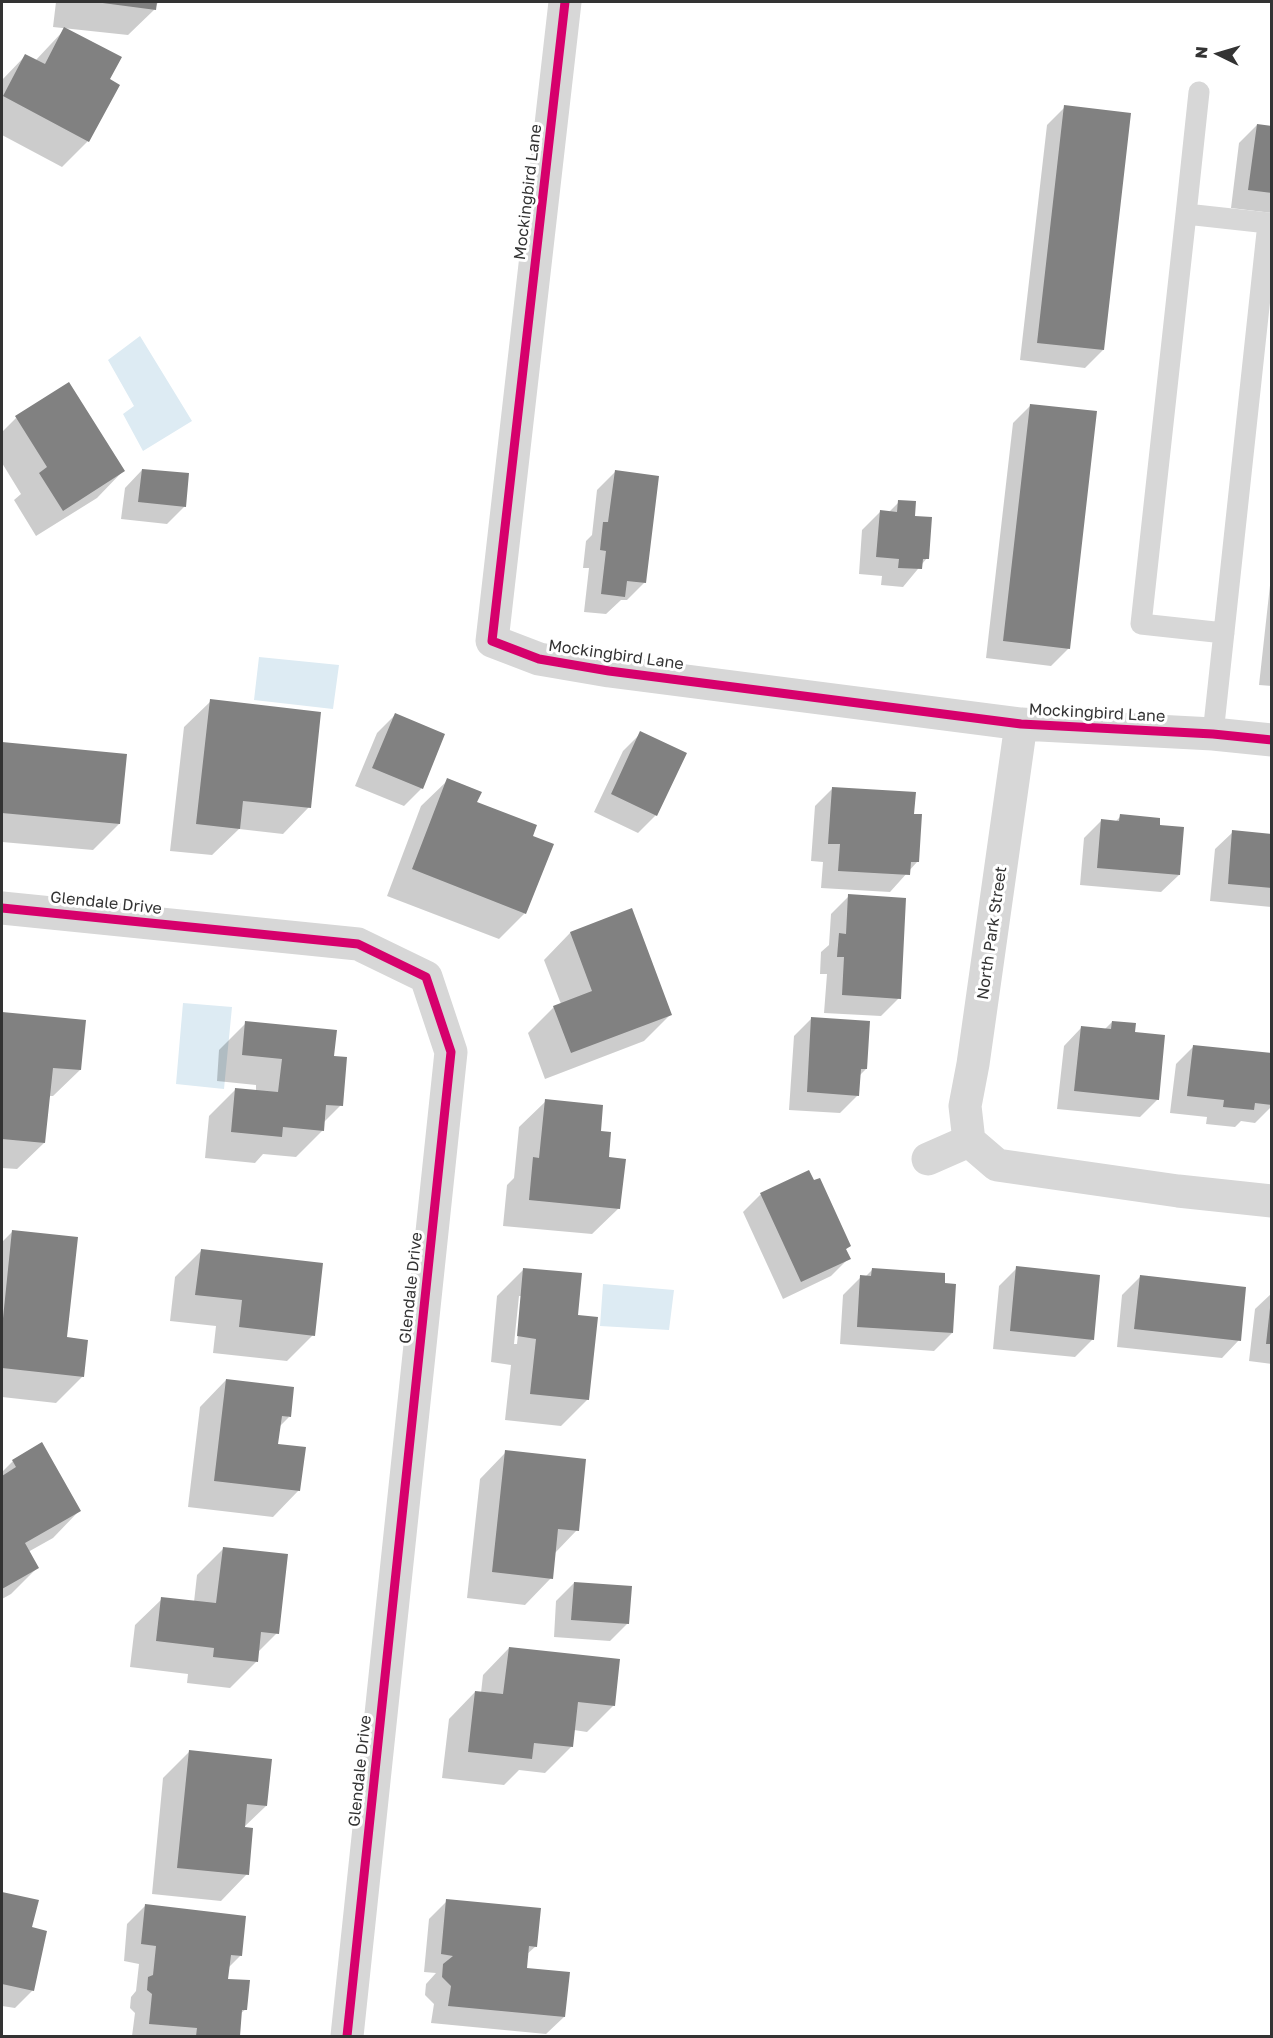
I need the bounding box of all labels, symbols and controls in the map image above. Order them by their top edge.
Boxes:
north arrow [1189,24,1249,84]
text: N [1191,46,1212,59]
street label: Mockingbird Lane [510,123,546,261]
street label: Mockingbird Lane [547,636,685,674]
street label: Mockingbird Lane [1028,700,1166,726]
street label: North Park Street [973,865,1011,1001]
street label: Glendale Drive [49,888,163,918]
street label: Glendale Drive [396,1231,426,1345]
street label: Glendale Drive [345,1714,375,1828]

